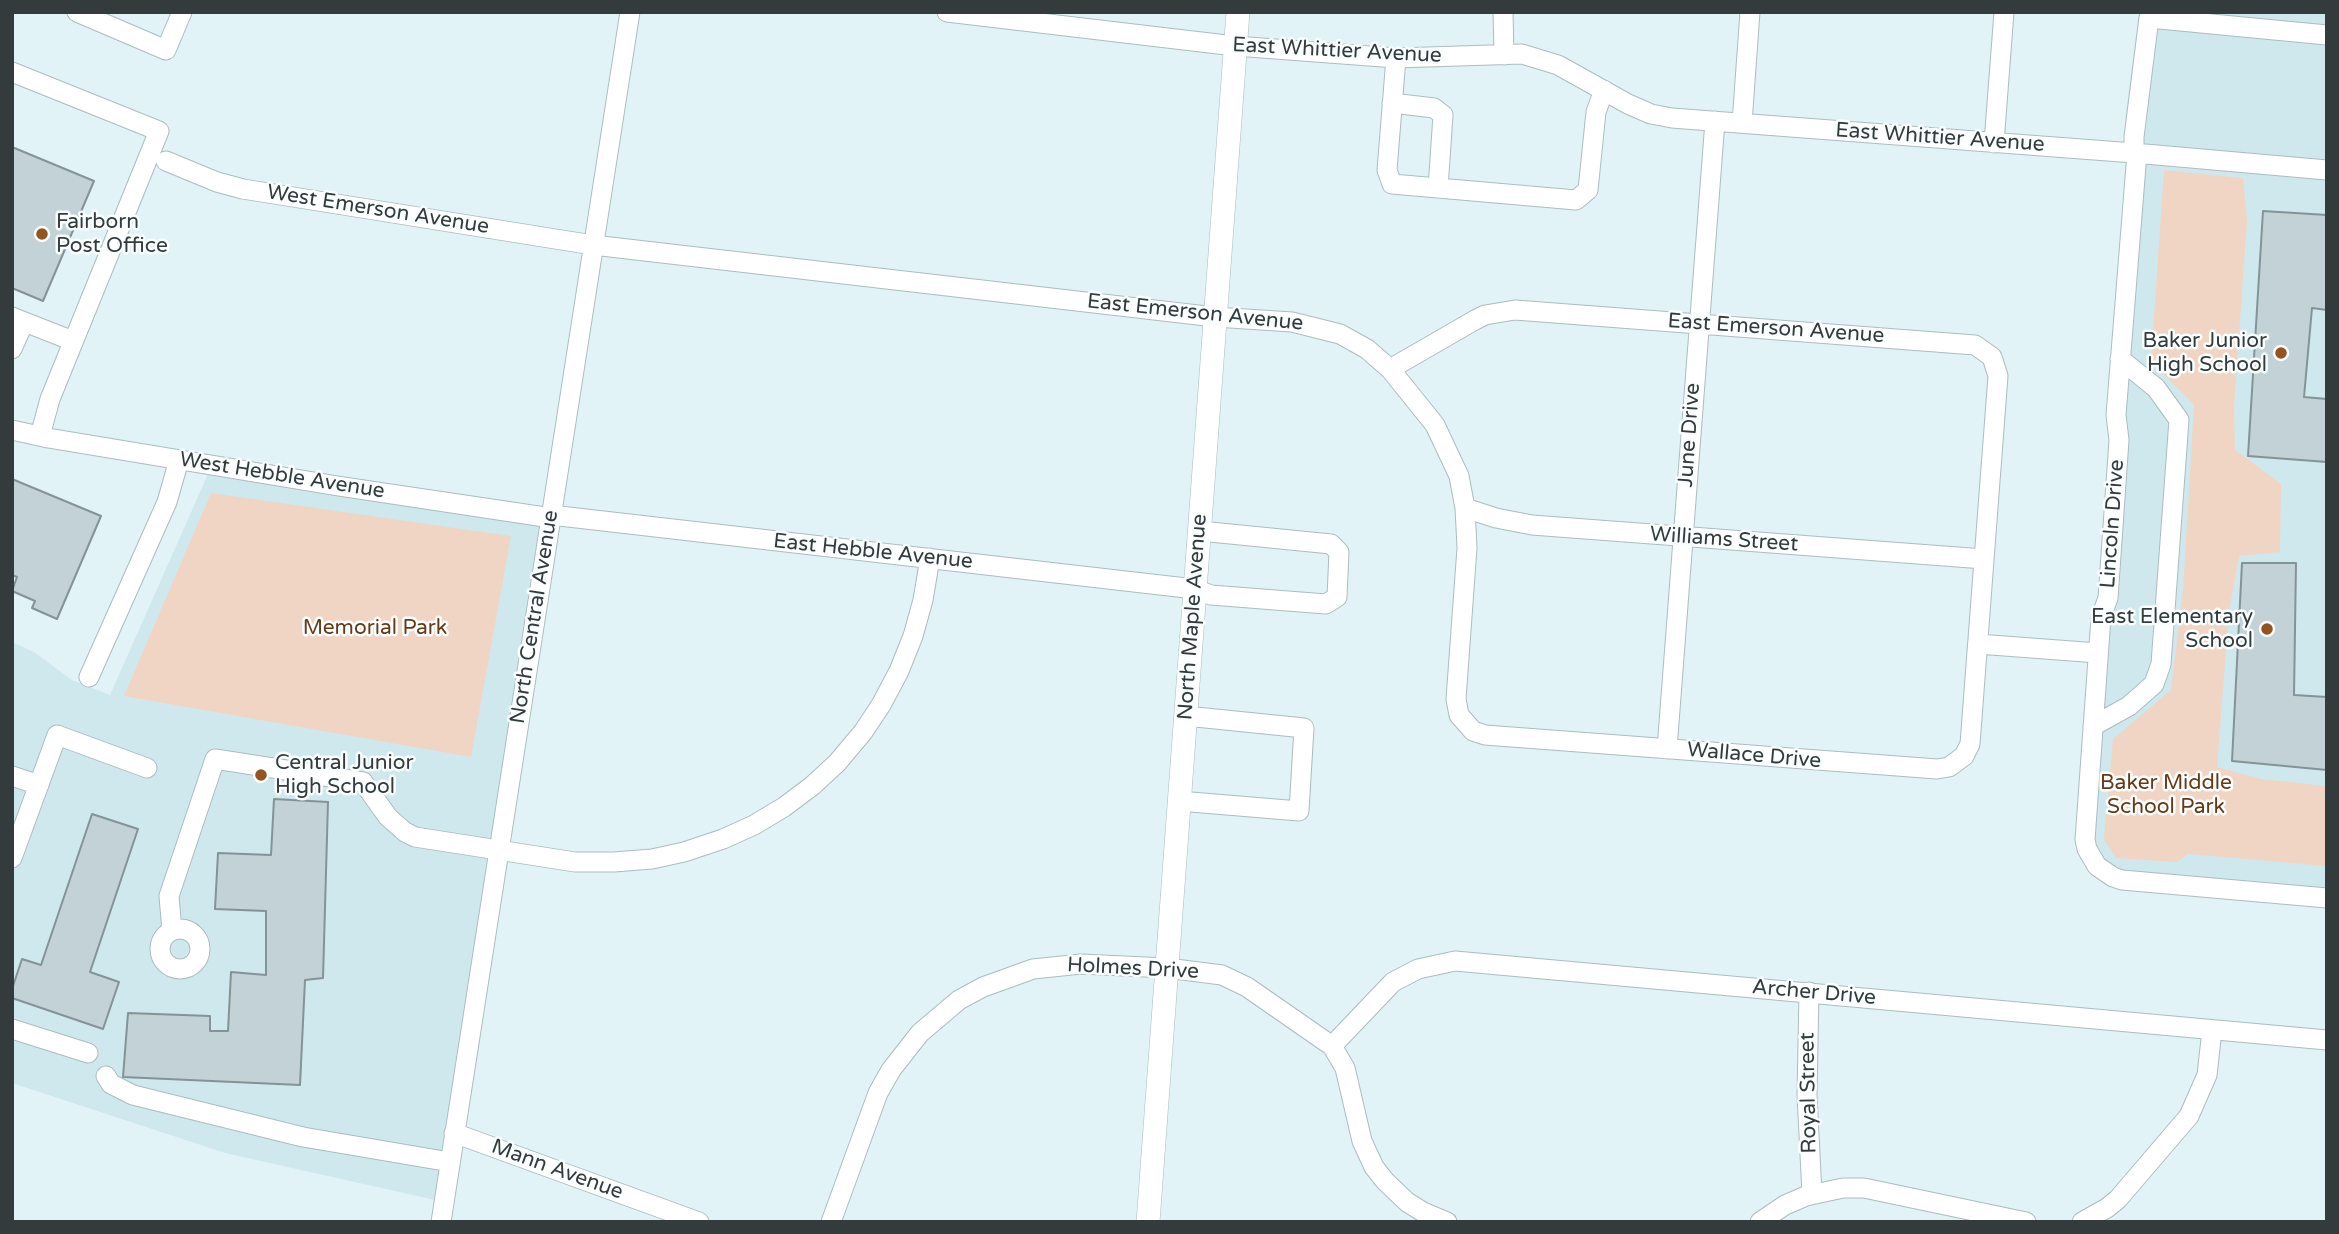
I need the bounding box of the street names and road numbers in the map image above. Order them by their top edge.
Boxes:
street label: East Whittier Avenue [1232,33,1442,69]
street label: East Whittier Avenue [1835,118,2045,158]
street label: West Emerson Avenue [265,180,491,240]
street label: East Emerson Avenue [1086,289,1304,337]
street label: East Emerson Avenue [1667,309,1885,349]
street label: June Drive [1674,382,1706,488]
street label: West Hebble Avenue [178,447,386,505]
street label: Lincoln Drive [2096,459,2130,589]
street label: North Central Avenue [506,508,564,726]
street label: North Maple Avenue [1173,513,1213,721]
street label: Williams Street [1649,522,1799,558]
street label: East Hebble Avenue [772,529,974,575]
street label: Wallace Drive [1686,738,1822,774]
street label: Holmes Drive [1066,953,1200,985]
street label: Archer Drive [1751,975,1877,1011]
street label: Royal Street [1795,1032,1823,1154]
street label: Mann Avenue [488,1135,626,1205]

